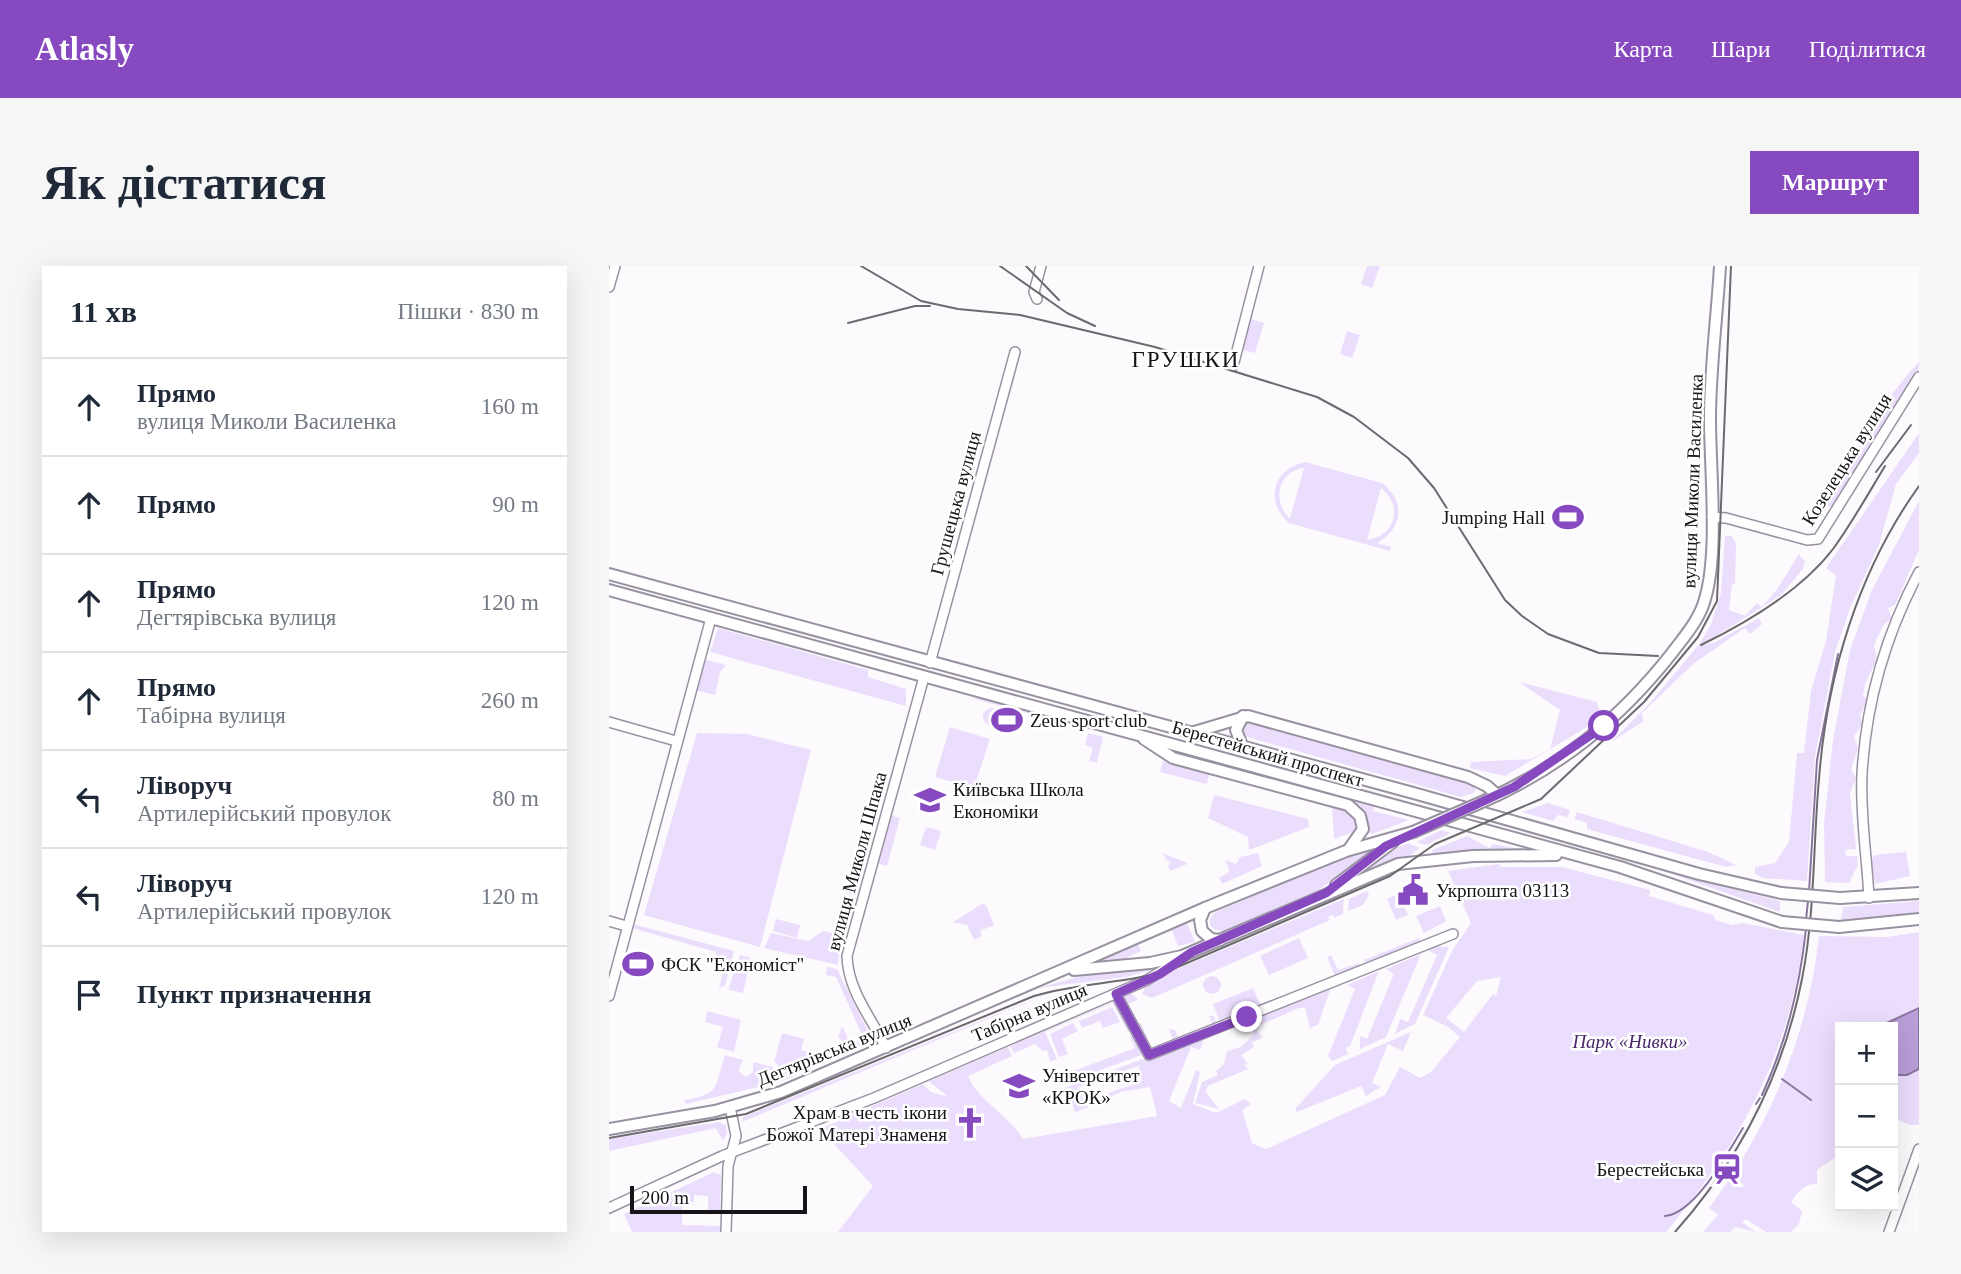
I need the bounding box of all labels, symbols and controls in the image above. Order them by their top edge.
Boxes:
text: Atlasly [35,31,134,67]
text: Карта [1613,36,1673,62]
text: Шари [1711,36,1771,62]
text: Поділитися [1809,36,1926,62]
button: Маршрут [1750,151,1919,214]
text: Як дістатися [42,155,326,210]
text: 11 хв [70,295,137,328]
text: Пішки · 830 m [398,299,539,324]
district label: ГРУШКИ [1132,347,1240,372]
street label: вулиця Миколи Василенка [1678,373,1707,589]
text: Прямо [137,379,216,408]
icon: ahead [70,388,108,426]
street label: Козелецька вулиця [1797,389,1896,529]
text: 160 m [481,394,539,419]
text: вулиця Миколи Василенка [137,409,397,434]
street label: Грушецька вулиця [926,429,985,577]
icon: ahead [70,486,108,524]
text: Прямо [137,490,216,519]
text: 90 m [492,492,539,517]
sports icon: Jumping Hall [1551,500,1585,534]
place label: Jumping Hall [1442,507,1545,528]
text: Прямо [137,575,216,604]
icon: ahead [70,584,108,622]
text: 120 m [481,590,539,615]
text: Дегтярівська вулиця [137,605,336,630]
text: Прямо [137,673,216,702]
icon: ahead [70,682,108,720]
text: 260 m [481,688,539,713]
text: Табірна вулиця [137,703,286,728]
sports icon: Zeus sport club [990,703,1024,737]
place label: Zeus sport club [1030,710,1147,731]
route start [1588,710,1619,741]
street label: Берестейський проспект [1170,716,1367,791]
street label: вулиця Миколи Шпака [822,769,891,953]
text: Ліворуч [137,771,232,800]
place label: Київська Школа Економіки [953,779,1084,822]
icon: left [70,780,108,818]
school or university icon: Київська Школа Економіки [913,783,947,817]
text: 80 m [492,786,539,811]
text: Артилерійський провулок [137,801,391,826]
text: Ліворуч [137,869,232,898]
public building icon: Укрпошта 03113 [1396,873,1430,907]
icon: left [70,878,108,916]
place label: Укрпошта 03113 [1436,880,1569,901]
text: 120 m [481,884,539,909]
text: Артилерійський провулок [137,899,391,924]
sports icon: ФСК "Економіст" [621,947,655,981]
place label: ФСК "Економіст" [661,954,804,975]
icon: arrive [70,976,108,1014]
street label: Табірна вулиця [969,979,1090,1046]
text: Пункт призначення [137,980,372,1009]
route end [1231,1001,1262,1032]
street label: Дегтярівська вулиця [754,1009,915,1090]
map controls [1835,1022,1898,1211]
button: + [1835,1022,1898,1085]
park label: Парк «Нивки» [1571,1031,1688,1052]
place label: Університет «КРОК» [1042,1065,1140,1108]
school or university icon: Університет «КРОК» [1002,1069,1036,1103]
button: − [1835,1085,1898,1148]
place label: Храм в честь ікони Божої Матері Знаменя [766,1102,947,1145]
church icon: Храм в честь ікони Божої Матері Знаменя [953,1106,987,1140]
button: layers [1835,1148,1898,1211]
station icon: Берестейська [1710,1152,1744,1186]
place label: Берестейська [1596,1159,1705,1180]
scale bar [630,1183,807,1215]
text: 200 m [641,1187,689,1208]

